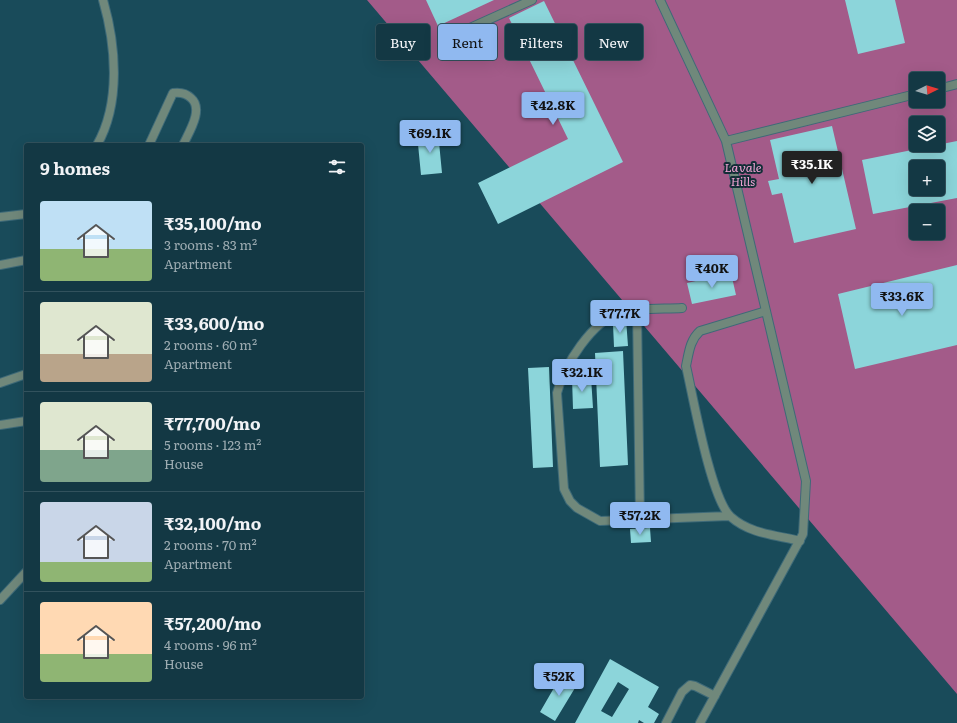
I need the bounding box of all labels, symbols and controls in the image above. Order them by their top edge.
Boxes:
chip: Buy [376,24,430,60]
chip: Rent [438,24,497,60]
chip: Filters [505,24,577,60]
chip: New [585,24,643,60]
north arrow [909,72,945,108]
map controls [909,72,945,240]
pin: ₹42.8K [520,92,586,126]
text: ₹42.8K [531,95,575,114]
button: layers [909,116,945,152]
pin: ₹69.1K [397,120,463,154]
text: ₹69.1K [409,123,451,142]
pin: ₹35.1K [779,151,845,185]
text: ₹35.1K [791,154,833,173]
text: 9 homes [40,155,110,180]
icon: filters [326,156,348,178]
park label: Lavale Hills [725,158,762,190]
button: + [909,160,945,196]
button: − [909,204,945,240]
text: ₹35,100/mo [164,210,262,235]
icon: home [72,217,120,265]
text: 3 rooms · 83 m² [164,235,257,254]
text: Apartment [164,254,232,273]
pin: ₹40K [688,255,736,289]
text: ₹40K [695,258,729,277]
pin: ₹33.6K [869,283,935,317]
text: ₹33.6K [880,286,924,305]
pin: ₹77.7K [587,300,653,334]
text: ₹77.7K [599,303,641,322]
text: ₹33,600/mo [164,310,264,335]
icon: home [72,318,120,366]
text: 2 rooms · 60 m² [164,335,257,354]
text: Apartment [164,354,232,373]
pin: ₹32.1K [549,359,615,393]
text: ₹32.1K [561,362,603,381]
text: ₹77,700/mo [164,410,261,435]
icon: home [72,418,120,466]
text: 5 rooms · 123 m² [164,435,262,454]
text: House [164,454,203,473]
pin: ₹57.2K [607,502,673,536]
text: ₹57.2K [619,505,661,524]
text: ₹32,100/mo [164,510,261,535]
icon: home [72,518,120,566]
text: 2 rooms · 70 m² [164,535,257,554]
text: Apartment [164,554,232,573]
text: ₹57,200/mo [164,610,261,635]
icon: home [72,618,120,666]
text: 4 rooms · 96 m² [164,635,257,654]
text: House [164,654,203,673]
pin: ₹52K [535,663,583,697]
text: ₹52K [543,666,575,685]

